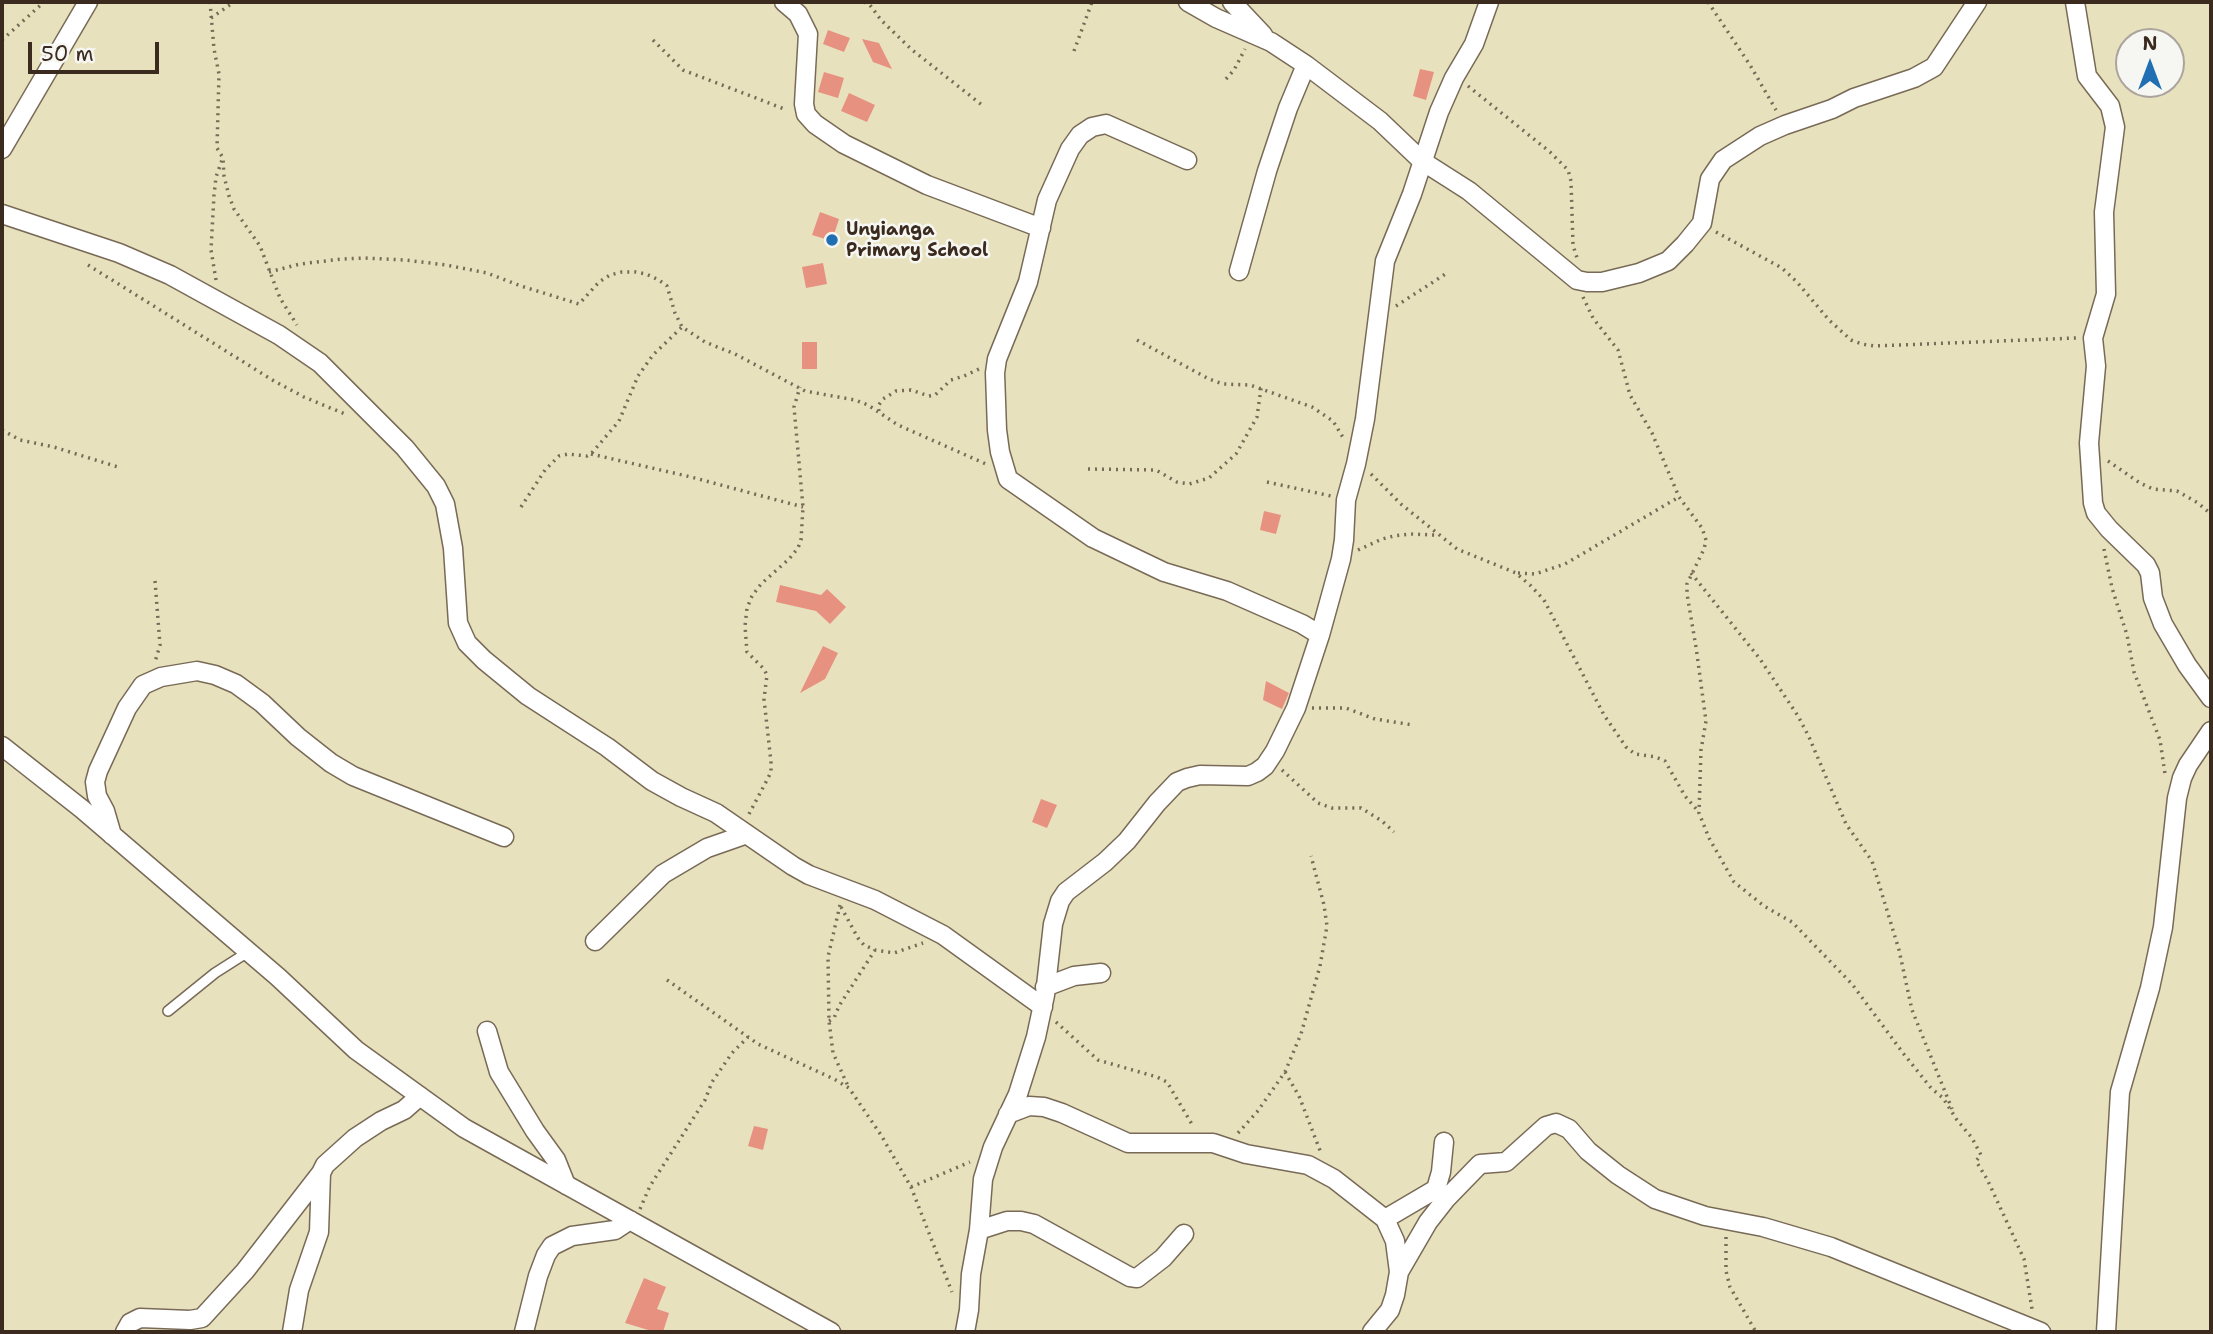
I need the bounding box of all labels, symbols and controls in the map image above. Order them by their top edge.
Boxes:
scale bar [32,28,163,72]
north arrow [2115,28,2185,98]
text: N [2142,31,2158,56]
text: 50 m [41,40,94,68]
place label: Unyianga Primary School [846,219,988,262]
marker: Unyianga Primary School [824,232,840,248]

